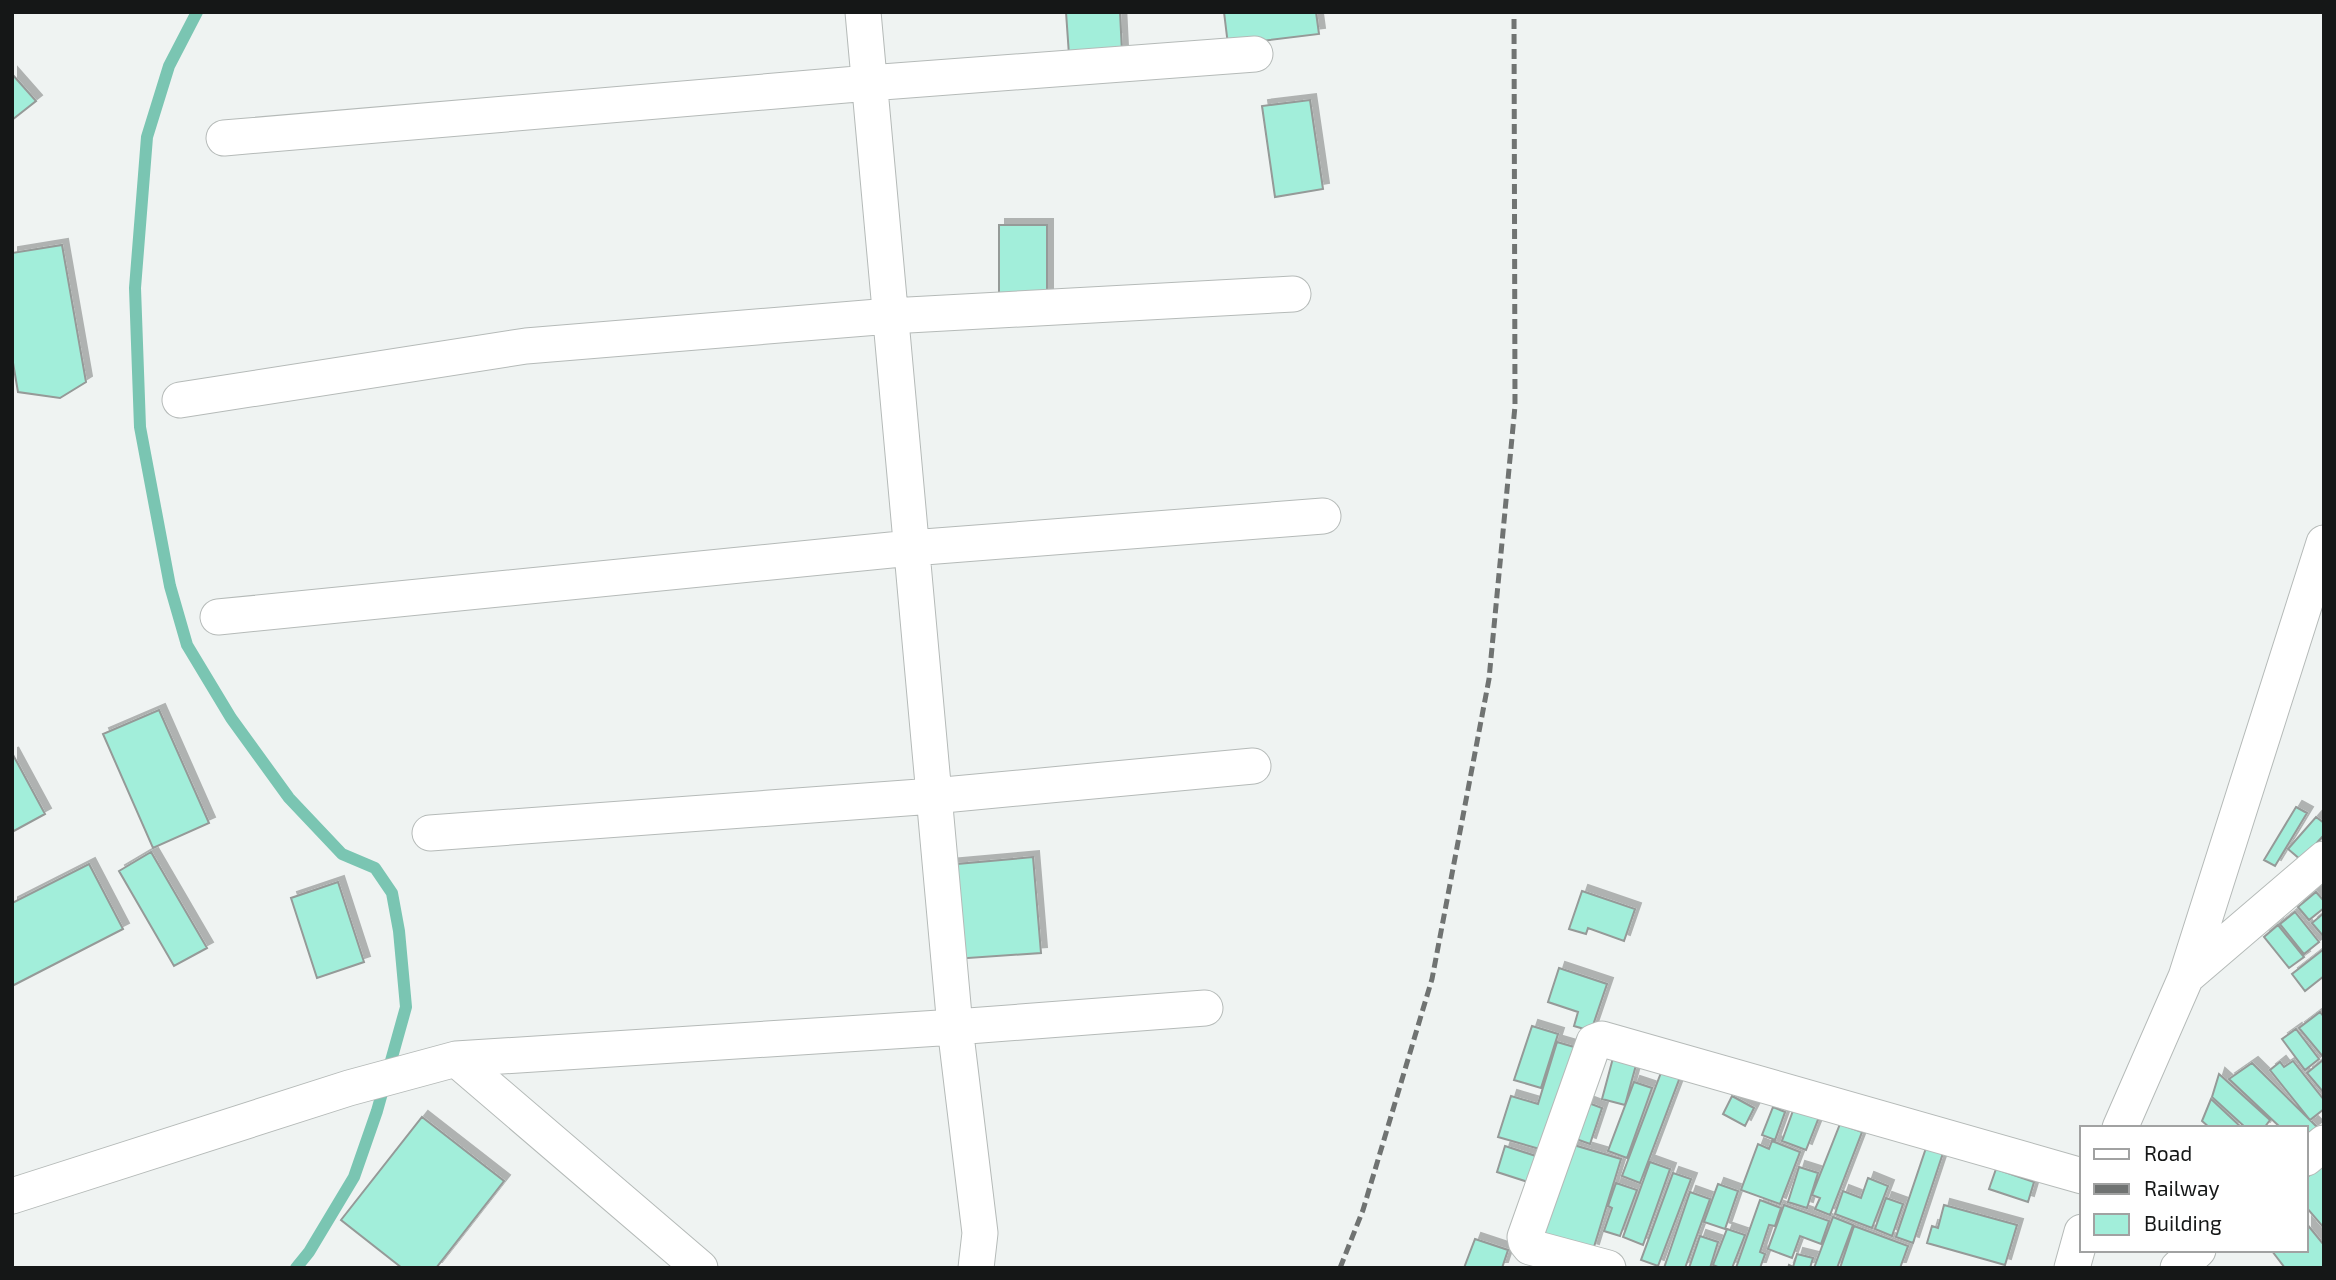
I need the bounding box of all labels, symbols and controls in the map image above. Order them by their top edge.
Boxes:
legend [2080,1126,2308,1252]
text: Road [2144,1140,2192,1165]
text: Railway [2144,1175,2220,1200]
text: Building [2144,1210,2222,1235]

